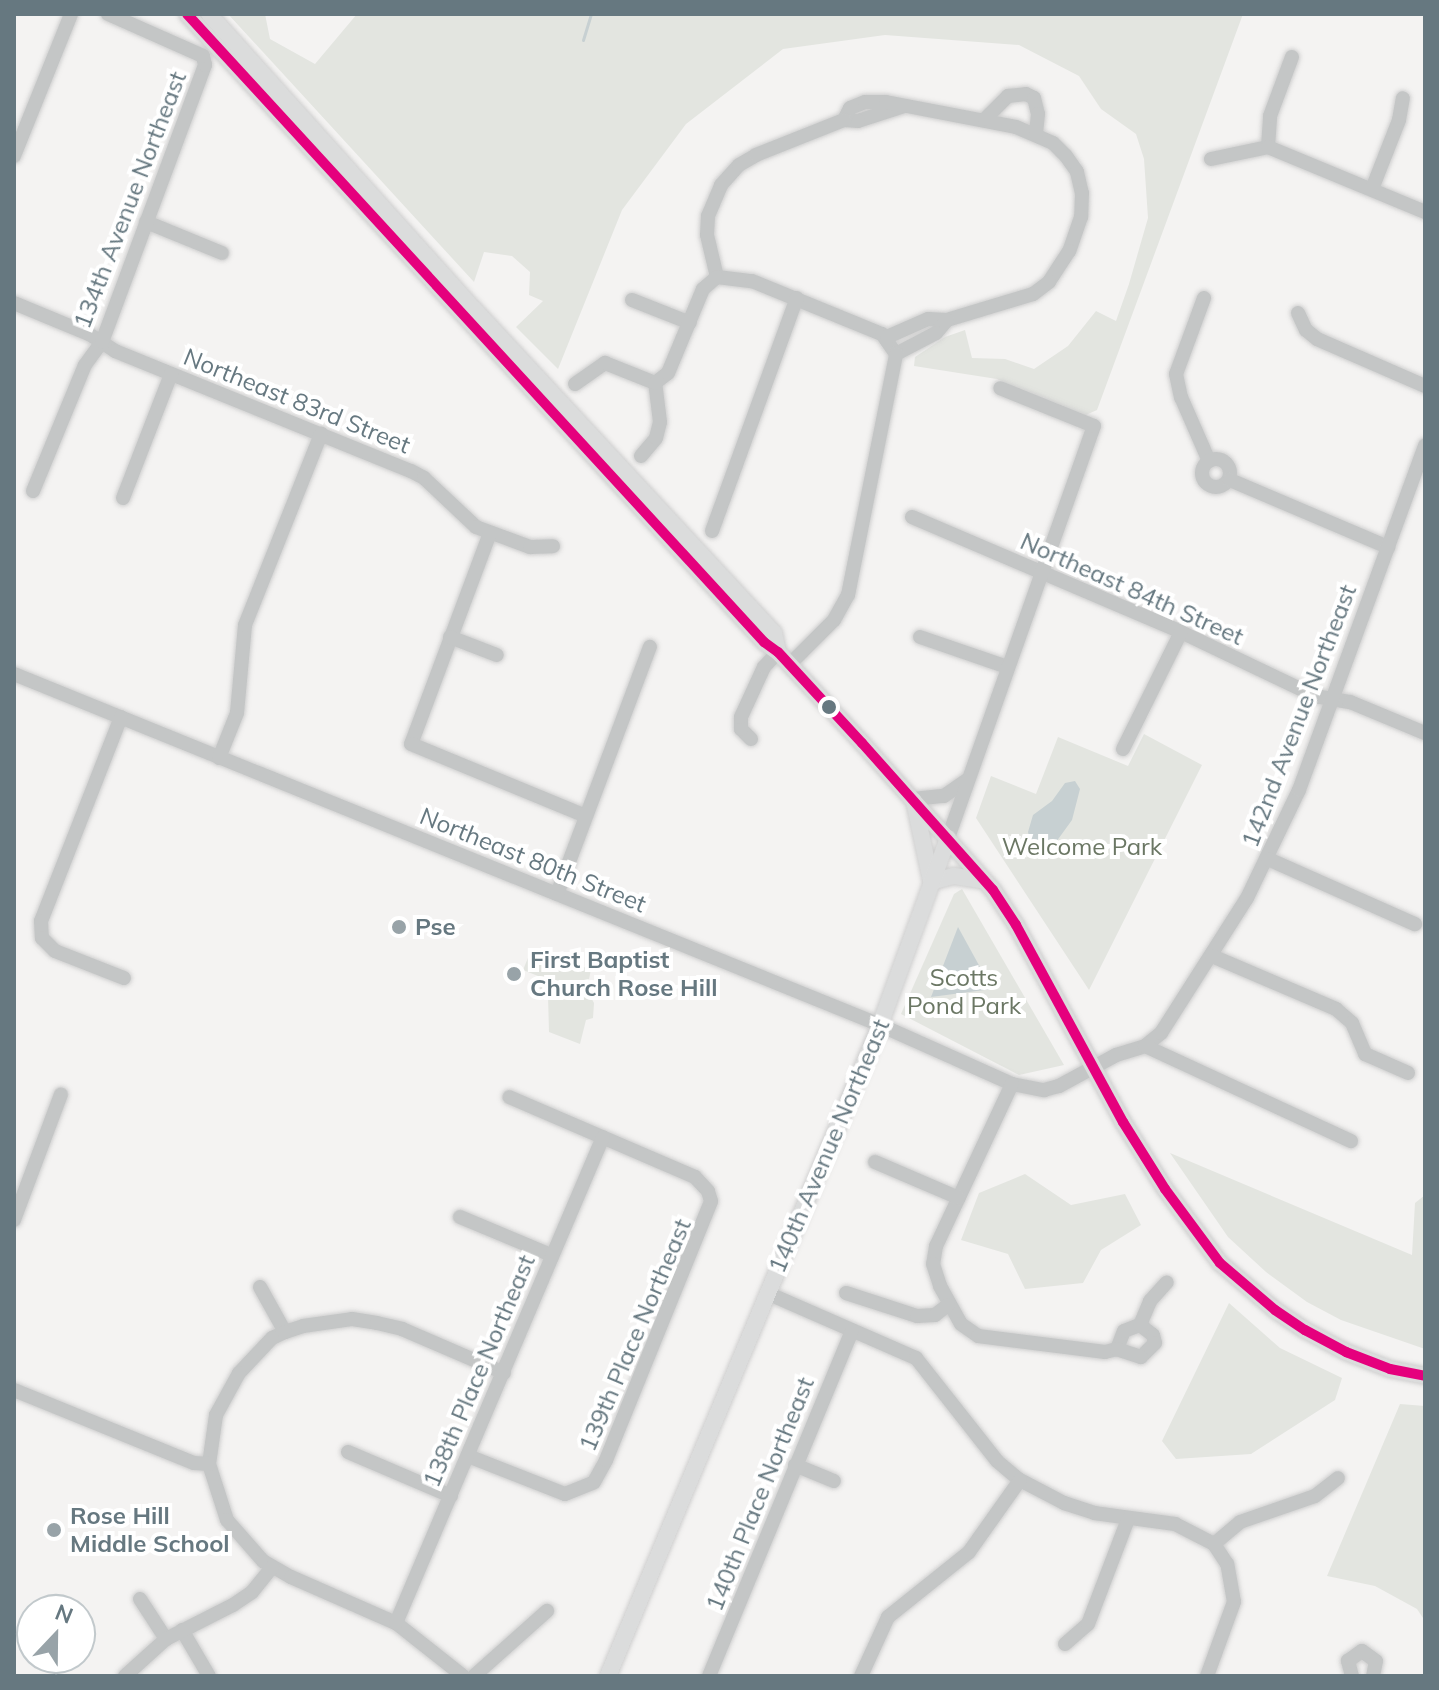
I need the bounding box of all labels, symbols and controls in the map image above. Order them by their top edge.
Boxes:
street label: 134th Avenue Northeast [68,67,192,333]
street label: Northeast 83rd Street [180,342,414,460]
street label: Northeast 84th Street [1016,527,1248,651]
street label: 142nd Avenue Northeast [1236,581,1362,851]
unlabelled marker [821,699,837,715]
street label: Northeast 80th Street [416,801,650,919]
park label: Welcome Park [1002,833,1162,861]
place label: Pse [415,913,456,941]
marker: Pse [390,918,408,936]
place label: First Baptist Church Rose Hill [530,946,717,1002]
park label: Scotts Pond Park [907,964,1021,1020]
marker: First Baptist Church Rose Hill [505,965,523,983]
street label: 140th Avenue Northeast [762,1015,896,1277]
street label: 139th Place Northeast [573,1214,697,1456]
street label: 138th Place Northeast [417,1250,541,1492]
street label: 140th Place Northeast [700,1373,820,1615]
place label: Rose Hill Middle School [70,1502,230,1558]
marker: Rose Hill Middle School [45,1521,63,1539]
north arrow [16,1594,96,1674]
text: N [51,1598,77,1630]

